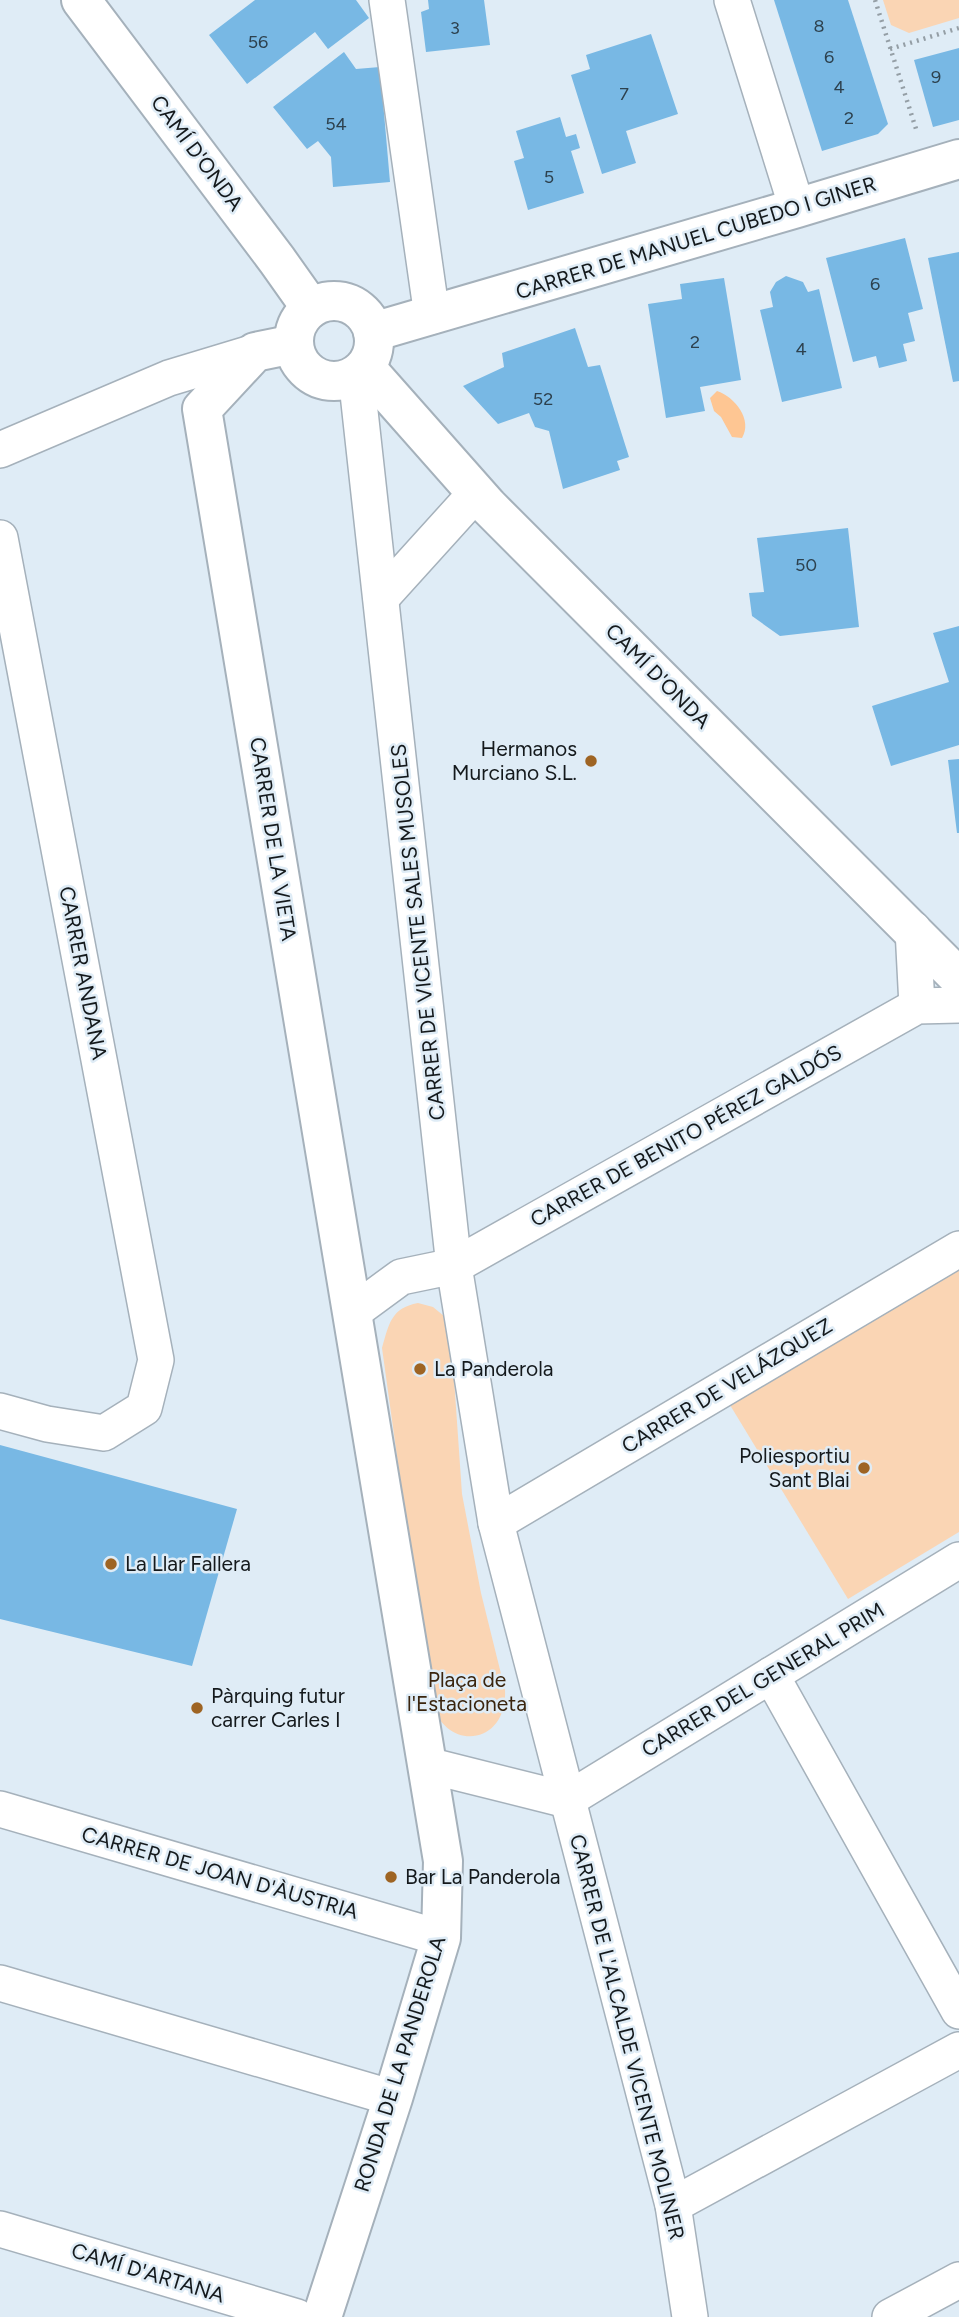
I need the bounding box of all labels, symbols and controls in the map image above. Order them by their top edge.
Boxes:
house number: 8 [813,15,825,37]
house number: 3 [450,17,460,39]
house number: 56 [248,31,268,53]
house number: 6 [824,46,834,68]
house number: 9 [931,66,941,88]
house number: 4 [833,76,845,98]
house number: 7 [619,83,629,105]
street label: CAMÍ D'ONDA [146,90,249,215]
house number: 2 [844,107,854,129]
house number: 54 [325,113,347,135]
house number: 5 [544,166,554,188]
street label: CARRER DE MANUEL CUBEDO I GINER [513,171,879,304]
house number: 6 [870,273,880,295]
house number: 2 [690,331,700,353]
house number: 4 [795,338,807,360]
house number: 52 [533,388,553,410]
house number: 50 [795,554,817,576]
street label: CAMÍ D'ONDA [601,618,716,733]
street label: CARRER DE LA VIETA [245,735,302,943]
place label: Hermanos Murciano S.L. [452,736,577,785]
street label: CARRER DE VICENTE SALES MUSOLES [385,743,450,1122]
marker: Hermanos Murciano S.L. [583,753,599,769]
street label: CARRER ANDANA [54,884,113,1062]
street label: CARRER DE BENITO PÉREZ GALDÓS [526,1039,846,1232]
street label: CARRER DE VELÁZQUEZ [617,1313,837,1458]
place label: La Panderola [434,1356,554,1381]
marker: La Panderola [412,1361,428,1377]
place label: Poliesportiu Sant Blai [739,1443,850,1492]
marker: Poliesportiu Sant Blai [856,1460,872,1476]
place label: La Llar Fallera [125,1551,251,1576]
marker: La Llar Fallera [103,1556,119,1572]
street label: CARRER DEL GENERAL PRIM [637,1597,889,1762]
park label: Plaça de l'Estacioneta [407,1667,527,1716]
place label: Pàrquing futur carrer Carles I [211,1683,345,1732]
marker: Pàrquing futur carrer Carles I [189,1700,205,1716]
street label: CARRER DE JOAN D'ÀUSTRIA [79,1821,361,1924]
street label: CARRER DE L'ALCALDE VICENTE MOLINER [565,1832,690,2242]
place label: Bar La Panderola [405,1864,560,1889]
marker: Bar La Panderola [383,1869,399,1885]
street label: RONDA DE LA PANDEROLA [349,1933,450,2195]
street label: CAMÍ D'ARTANA [69,2237,228,2308]

